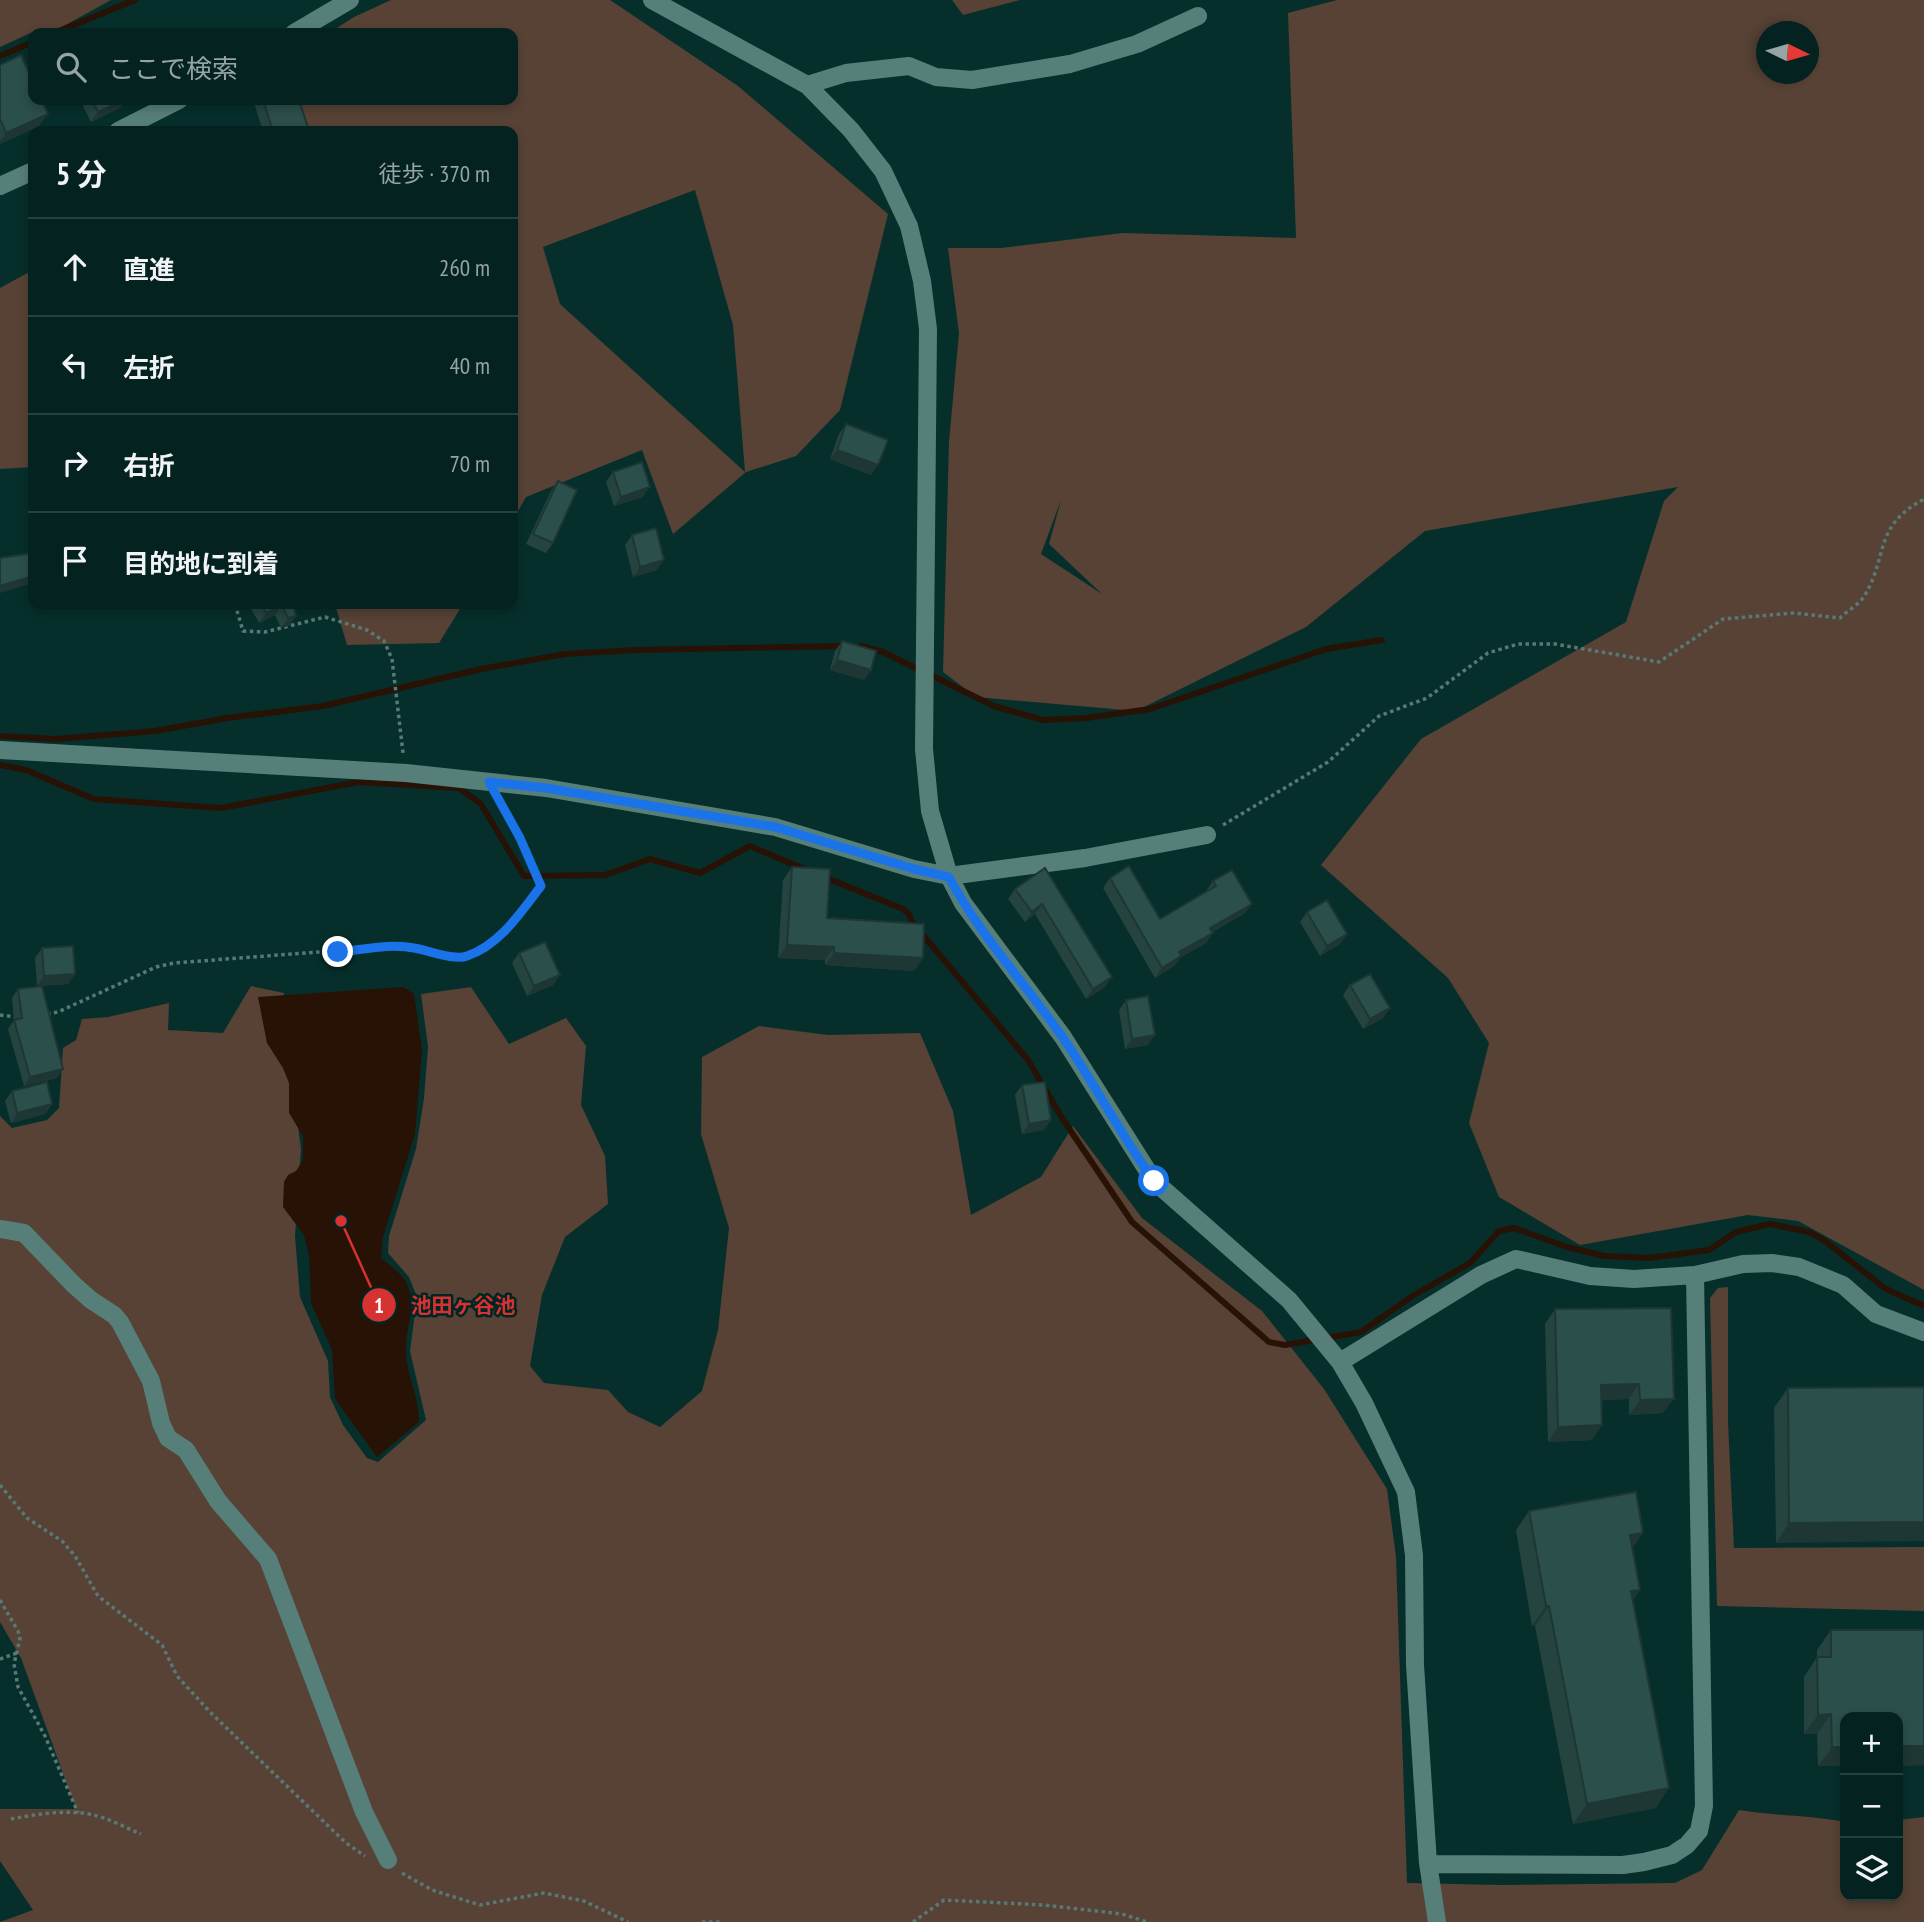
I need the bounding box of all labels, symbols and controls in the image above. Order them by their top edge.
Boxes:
north arrow [1756,21,1819,84]
search box [28,28,518,105]
icon: search [52,48,90,86]
text: ここで検索 [108,52,238,85]
text: 5 分 [56,154,107,193]
text: 徒歩 · 370 m [378,159,490,188]
icon: ahead [56,248,94,286]
text: 直進 [123,253,175,286]
text: 260 m [439,253,490,282]
icon: left [56,346,94,384]
text: 左折 [123,351,175,384]
text: 40 m [449,351,490,380]
icon: right [56,444,94,482]
text: 右折 [123,449,175,482]
text: 70 m [449,449,490,478]
icon: arrive [56,542,94,580]
text: 目的地に到着 [123,547,279,580]
route end [322,936,353,967]
route start [1138,1165,1169,1196]
callout: 池田ヶ谷池 [362,1284,530,1326]
text: 1 [374,1292,384,1319]
text: 池田ヶ谷池 [411,1292,516,1319]
map controls [1840,1712,1903,1901]
button: + [1840,1712,1903,1775]
button: − [1840,1775,1903,1838]
button: layers [1840,1838,1903,1901]

